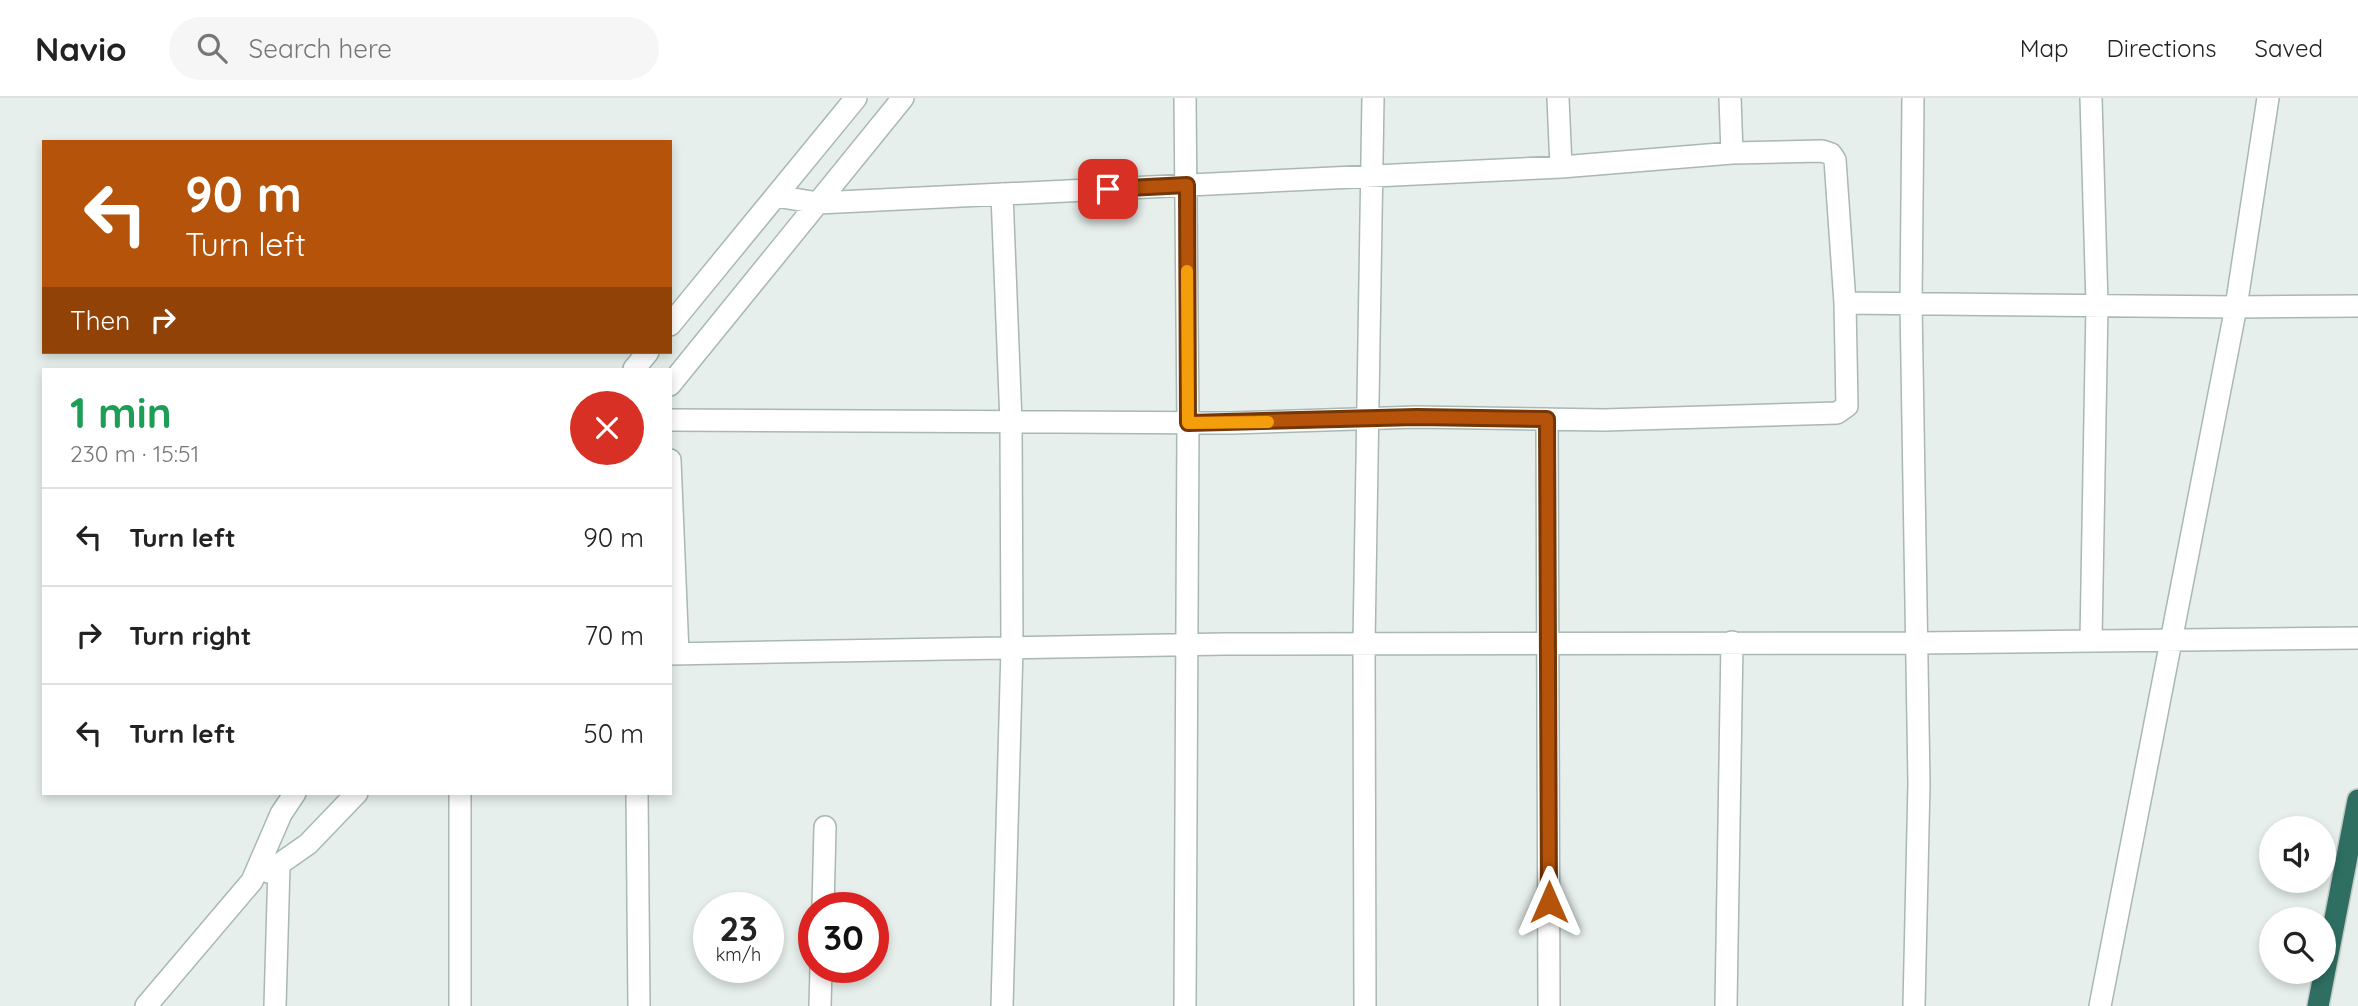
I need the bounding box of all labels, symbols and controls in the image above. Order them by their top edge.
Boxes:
search box [169,17,659,80]
text: Navio [35,28,127,69]
icon: search [193,29,231,67]
text: Search here [249,32,392,65]
text: Map [2020,33,2069,63]
text: Directions [2107,33,2217,63]
text: Saved [2255,33,2323,63]
pin [1078,159,1138,219]
text: 90 m [185,163,302,224]
icon: left [70,168,161,259]
icon: arrive [1089,170,1127,208]
text: Turn left [185,224,306,264]
icon: right [144,301,182,339]
text: Then [70,304,130,337]
text: 1 min [70,386,172,439]
button: close [570,391,644,465]
text: 230 m · 15:51 [70,439,199,468]
icon: left [70,518,108,556]
text: Turn left [129,521,236,554]
text: 90 m [583,521,644,554]
icon: right [70,616,108,654]
text: Turn right [129,619,251,652]
text: 70 m [584,619,644,652]
icon: left [70,714,108,752]
text: Turn left [129,717,236,750]
text: 50 m [584,717,644,750]
map controls [2259,816,2336,984]
button: sound [2259,816,2336,893]
position arrow [1512,865,1586,939]
speed limit sign: 30 [798,892,889,983]
text: 23 [719,906,758,950]
button: search [2259,907,2336,984]
text: km/h [716,943,761,966]

